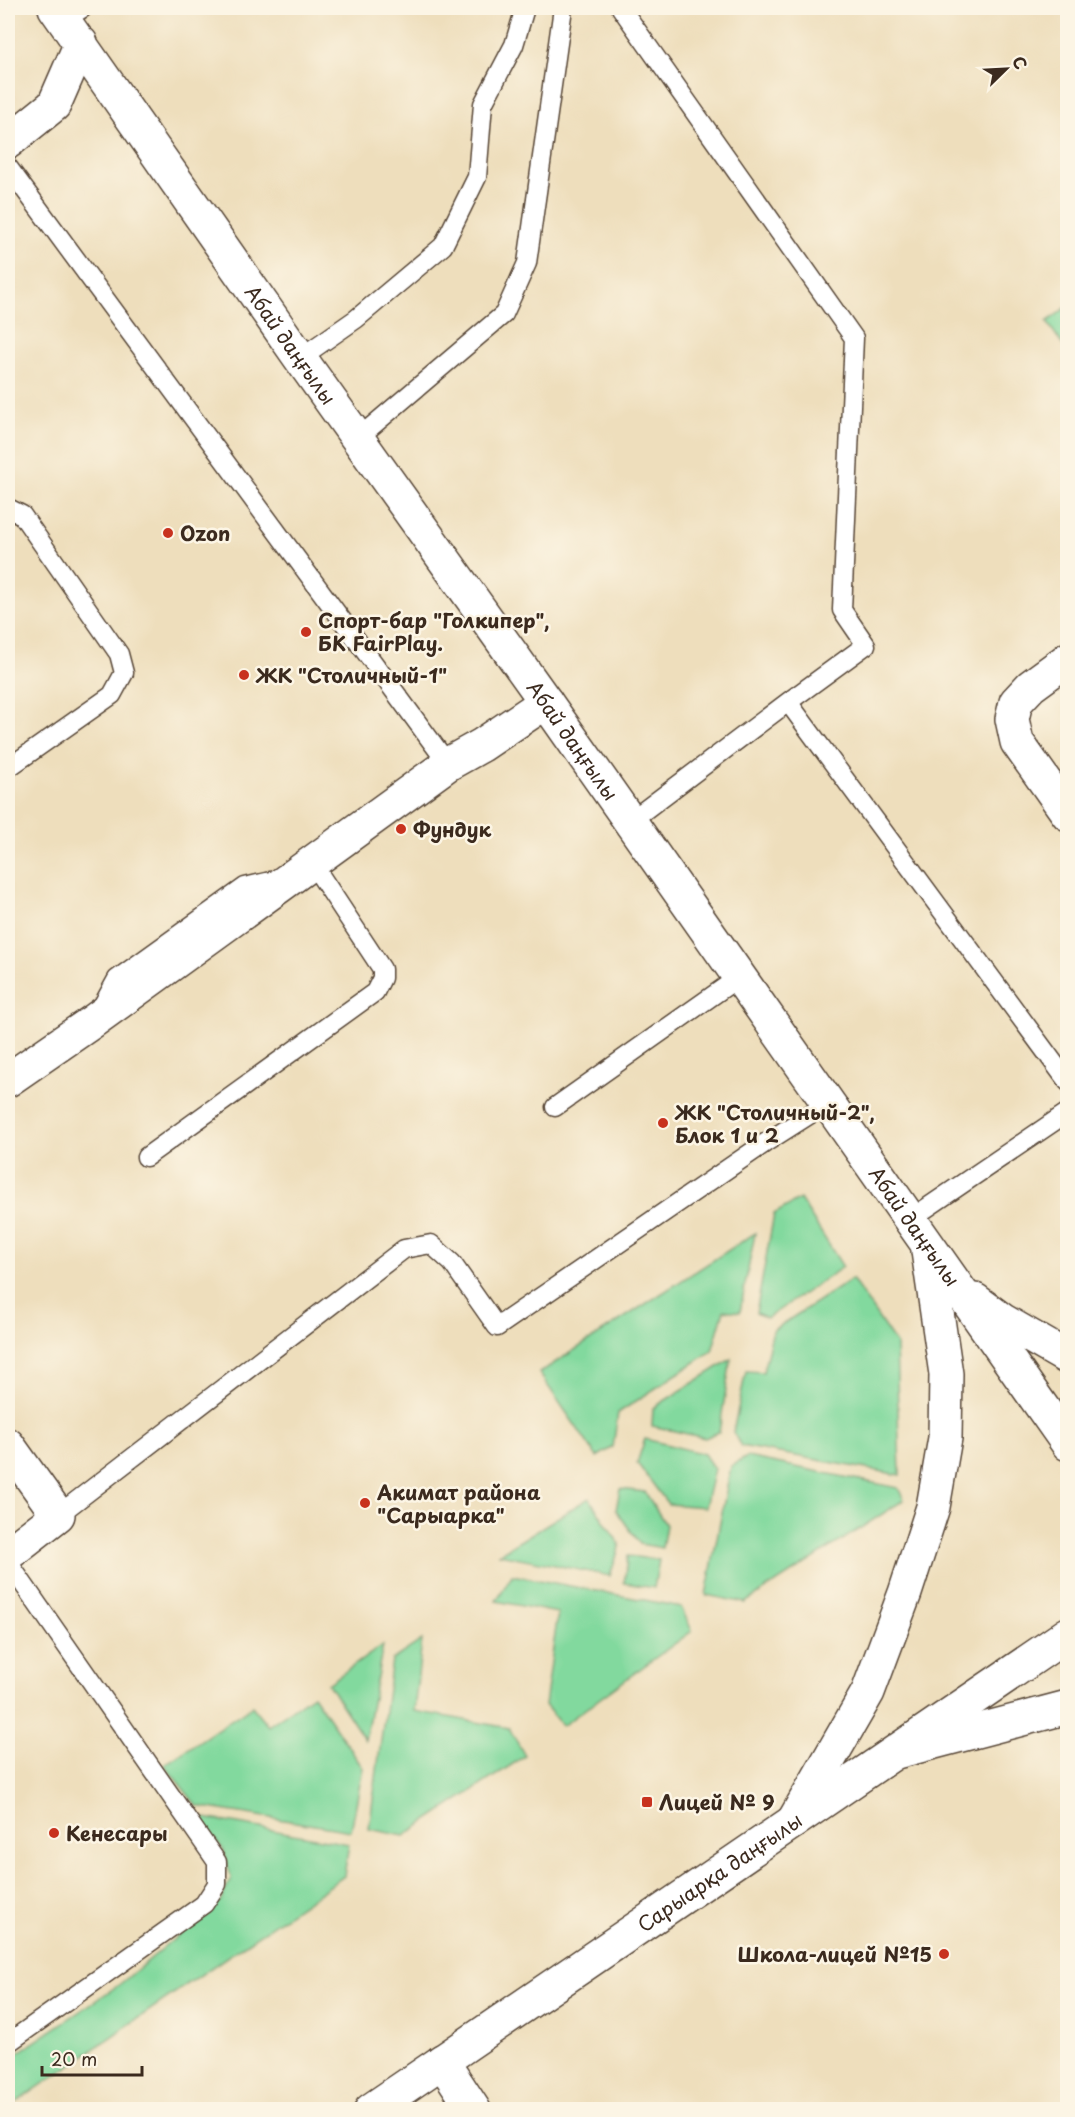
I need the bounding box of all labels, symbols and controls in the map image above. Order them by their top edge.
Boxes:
north arrow [976,39,1036,99]
text: С [1007,52,1034,73]
street label: Абай даңғылы [238,278,344,411]
place label: Ozon [180,518,230,548]
marker: Ozon [161,526,175,540]
place label: Спорт-бар "Голкипер", БК FairPlay. [318,605,549,658]
marker: Спорт-бар "Голкипер", БК FairPlay. [299,625,313,639]
place label: ЖК "Столичный-1" [255,660,447,690]
marker: ЖК "Столичный-1" [237,668,251,682]
street label: Абай даңғылы [520,674,626,806]
place label: Фундук [413,814,491,844]
marker: Фундук [394,822,408,836]
place label: ЖК "Столичный-2", Блок 1 и 2 [674,1097,875,1150]
marker: ЖК "Столичный-2", Блок 1 и 2 [656,1116,670,1130]
street label: Абай даңғылы [862,1160,967,1292]
place label: Акимат района "Сарыарка" [376,1477,541,1530]
marker: Акимат района "Сарыарка" [358,1496,372,1510]
place label: Лицей № 9 [659,1787,775,1817]
marker: Лицей № 9 [640,1795,654,1809]
street label: Сарыарқа даңғылы [631,1805,808,1939]
place label: Кенесары [66,1818,167,1848]
marker: Кенесары [47,1826,61,1840]
place label: Школа-лицей №15 [737,1939,932,1969]
marker: Школа-лицей №15 [937,1947,951,1961]
scale bar [42,2039,142,2077]
text: 20 m [51,2045,97,2072]

